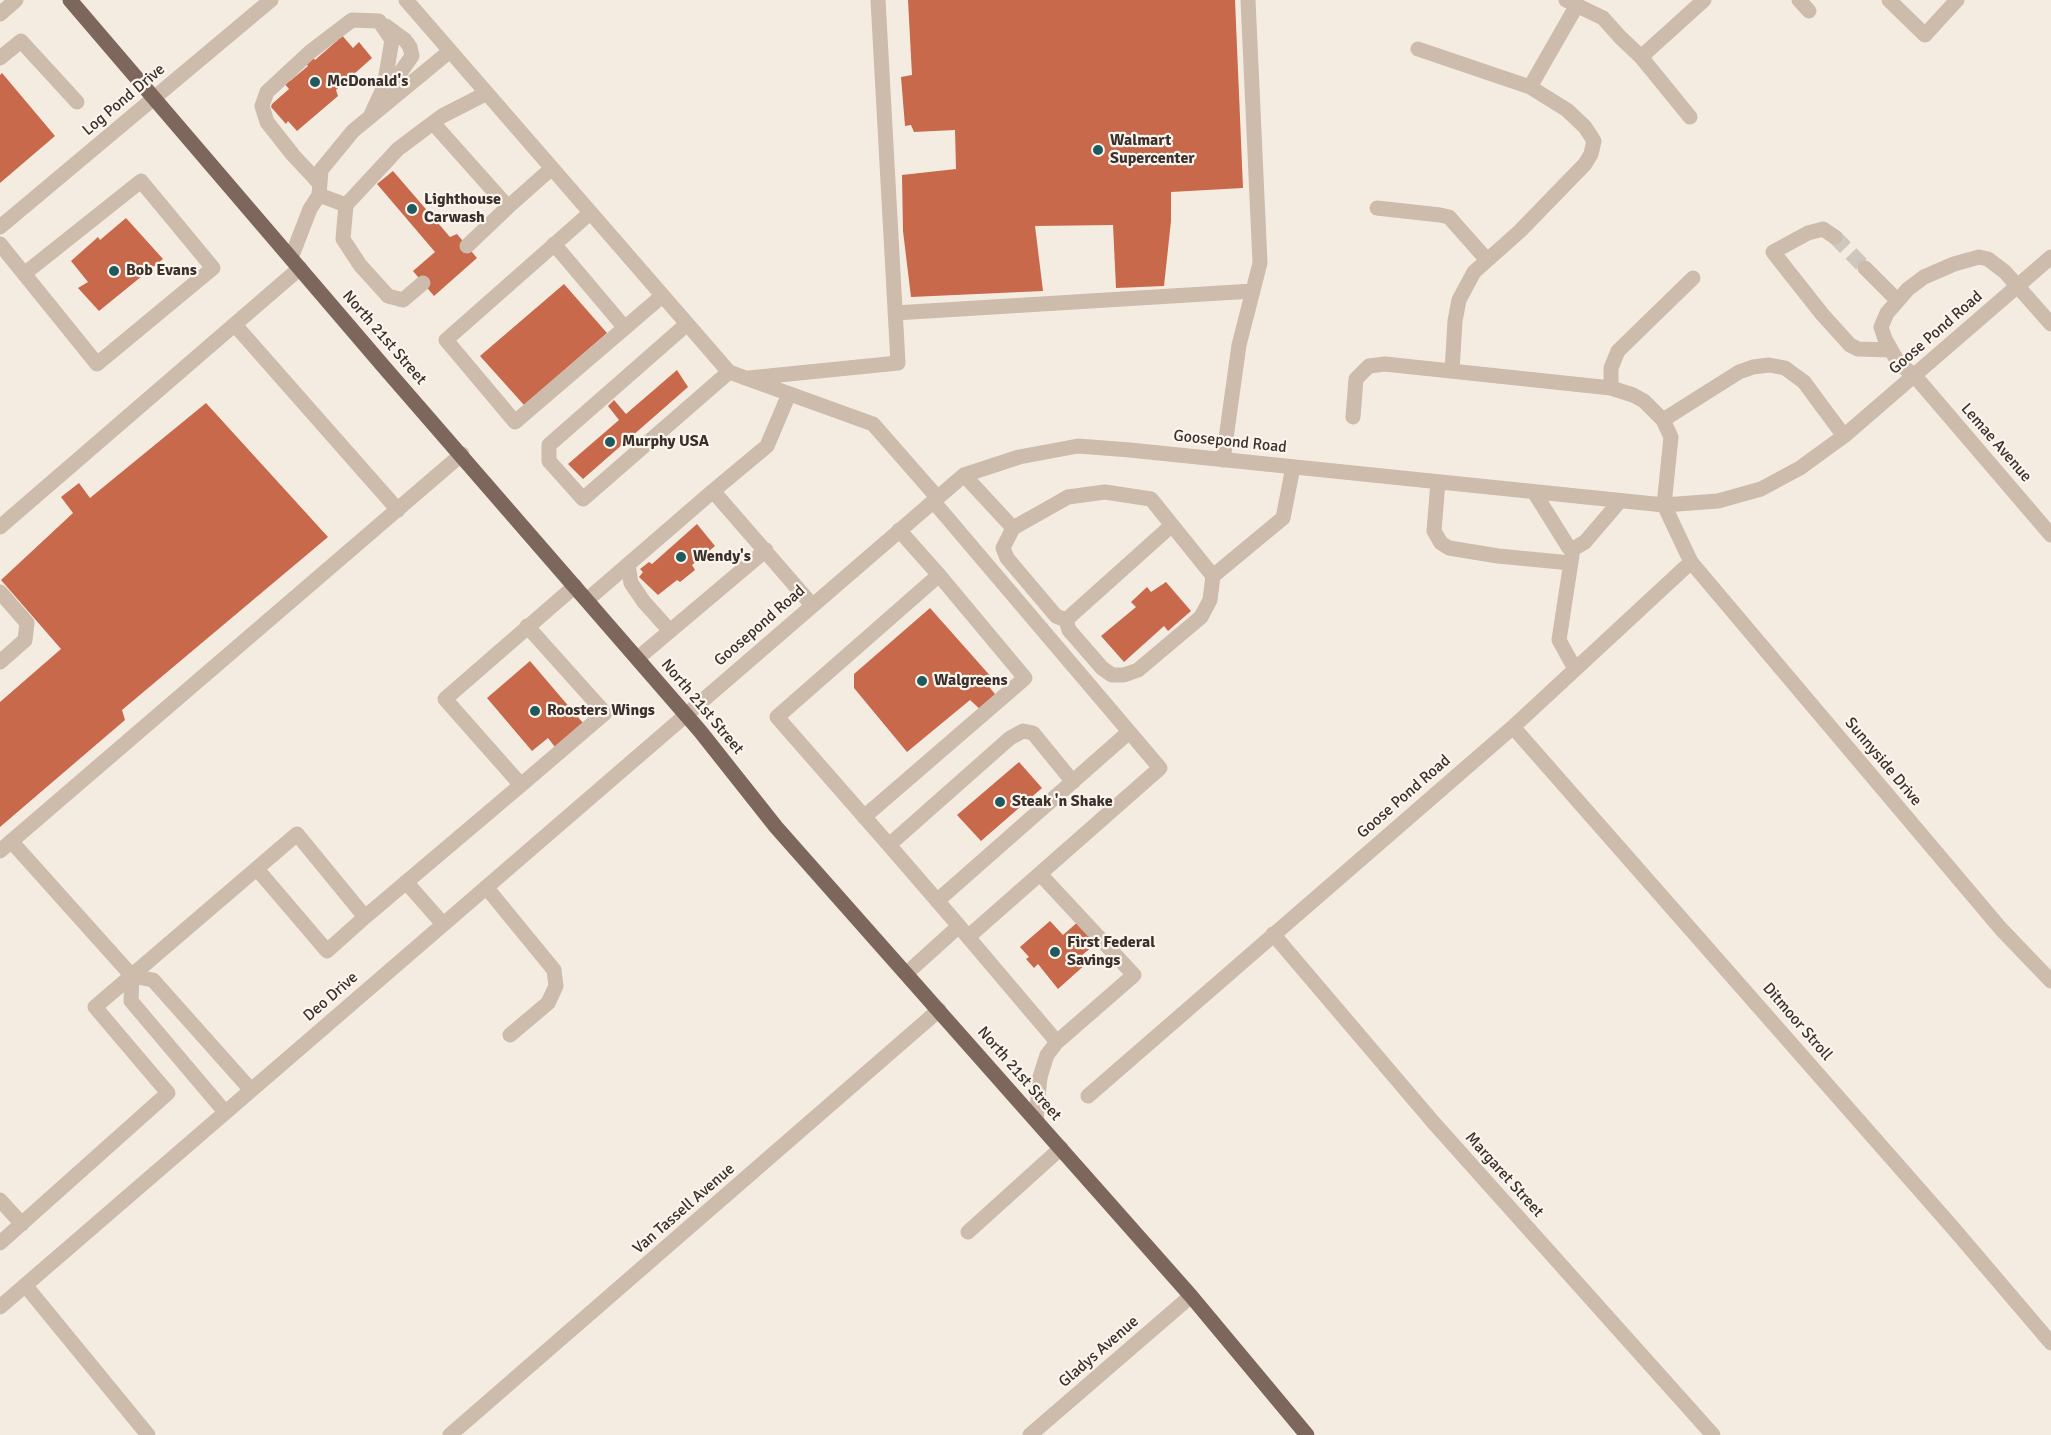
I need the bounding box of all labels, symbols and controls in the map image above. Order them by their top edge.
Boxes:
street label: Log Pond Drive [79,60,169,140]
place label: McDonald's [327,72,408,92]
marker: McDonald's [308,75,322,89]
place label: Walmart Supercenter [1110,131,1195,169]
marker: Walmart Supercenter [1091,143,1105,157]
place label: Lighthouse Carwash [424,190,501,228]
marker: Lighthouse Carwash [405,202,419,216]
place label: Bob Evans [126,261,197,281]
marker: Bob Evans [107,264,121,278]
street label: North 21st Street [338,287,430,389]
street label: Goose Pond Road [1885,287,1987,379]
street label: Lemae Avenue [1957,400,2035,486]
street label: Goosepond Road [1172,427,1288,457]
place label: Murphy USA [622,432,709,452]
marker: Murphy USA [603,435,617,449]
place label: Wendy's [693,547,751,567]
marker: Wendy's [674,550,688,564]
street label: Goosepond Road [711,581,809,671]
street label: North 21st Street [657,656,747,758]
place label: Walgreens [934,671,1008,691]
marker: Walgreens [915,674,929,688]
place label: Roosters Wings [547,701,655,721]
marker: Roosters Wings [528,704,542,718]
street label: Sunnyside Drive [1840,714,1926,810]
street label: Goose Pond Road [1353,751,1455,843]
place label: Steak 'n Shake [1012,792,1113,812]
marker: Steak 'n Shake [993,795,1007,809]
place label: First Federal Savings [1067,933,1155,971]
marker: First Federal Savings [1048,945,1062,959]
street label: Deo Drive [300,968,362,1026]
street label: Ditmoor Stroll [1758,979,1836,1065]
street label: North 21st Street [973,1023,1065,1125]
street label: Margaret Street [1461,1129,1547,1221]
street label: Van Tassell Avenue [629,1160,739,1258]
street label: Gladys Avenue [1055,1312,1143,1392]

